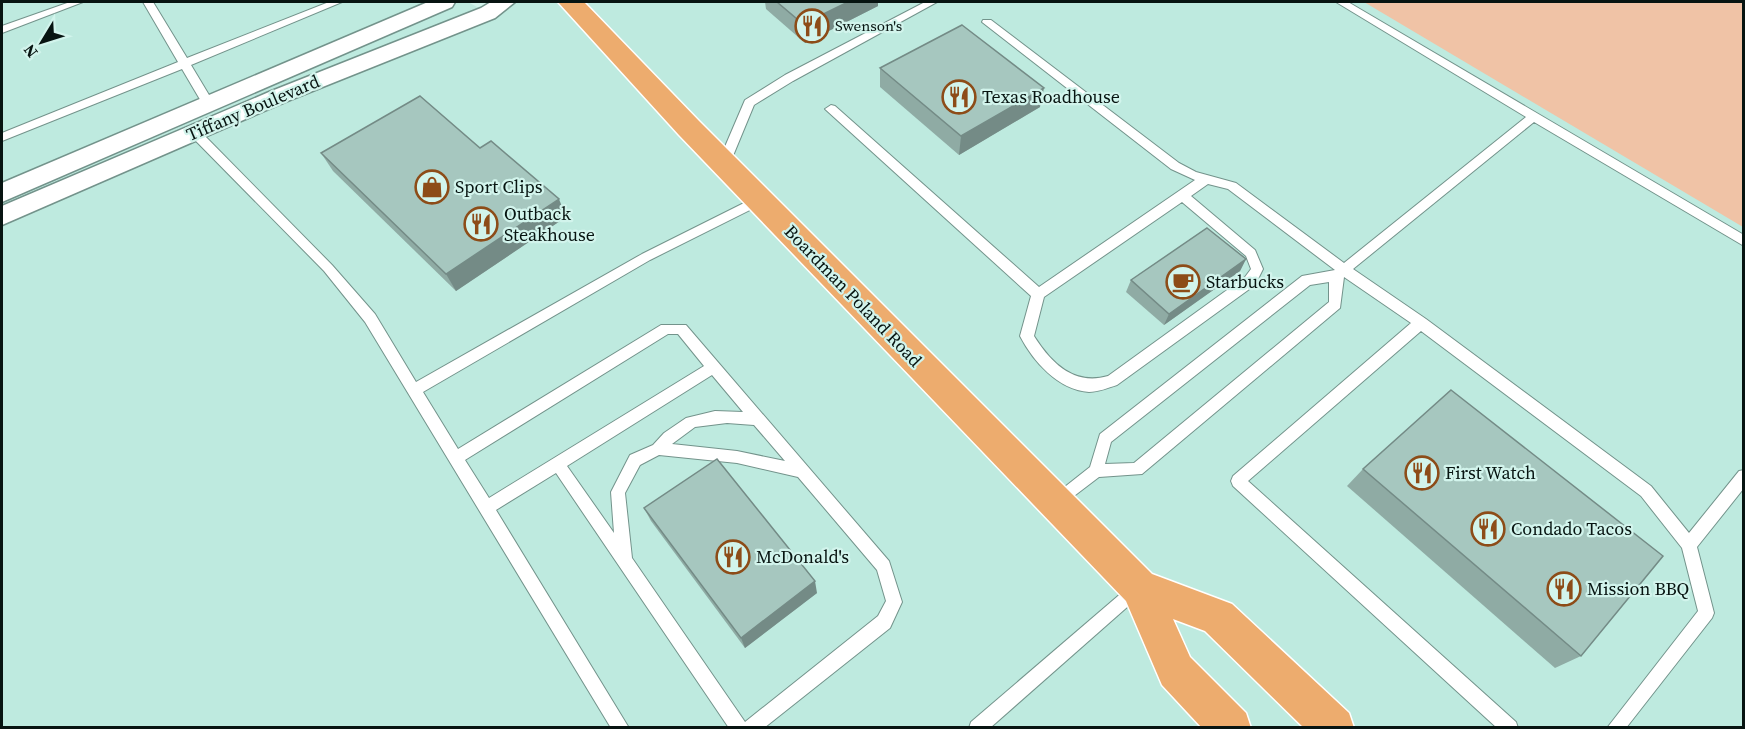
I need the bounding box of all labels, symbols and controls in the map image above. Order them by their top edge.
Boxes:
restaurant icon: Swenson's [794,8,830,44]
north arrow [12,12,72,72]
place label: Swenson's [835,15,902,36]
text: N [18,40,42,63]
street label: Tiffany Boulevard [182,68,323,147]
restaurant icon: Texas Roadhouse [941,79,977,115]
place label: Texas Roadhouse [982,84,1120,109]
shop icon: Sport Clips [414,169,450,205]
place label: Sport Clips [455,174,543,199]
place label: Outback Steakhouse [504,201,595,247]
restaurant icon: Outback Steakhouse [463,206,499,242]
street label: Boardman Poland Road [779,219,928,372]
cafe icon: Starbucks [1165,264,1201,300]
place label: Starbucks [1206,269,1284,294]
restaurant icon: First Watch [1404,455,1440,491]
place label: First Watch [1445,460,1536,485]
restaurant icon: Condado Tacos [1470,511,1506,547]
place label: Condado Tacos [1511,516,1632,541]
restaurant icon: McDonald's [715,539,751,575]
place label: McDonald's [756,544,849,569]
restaurant icon: Mission BBQ [1546,571,1582,607]
place label: Mission BBQ [1587,576,1689,601]

